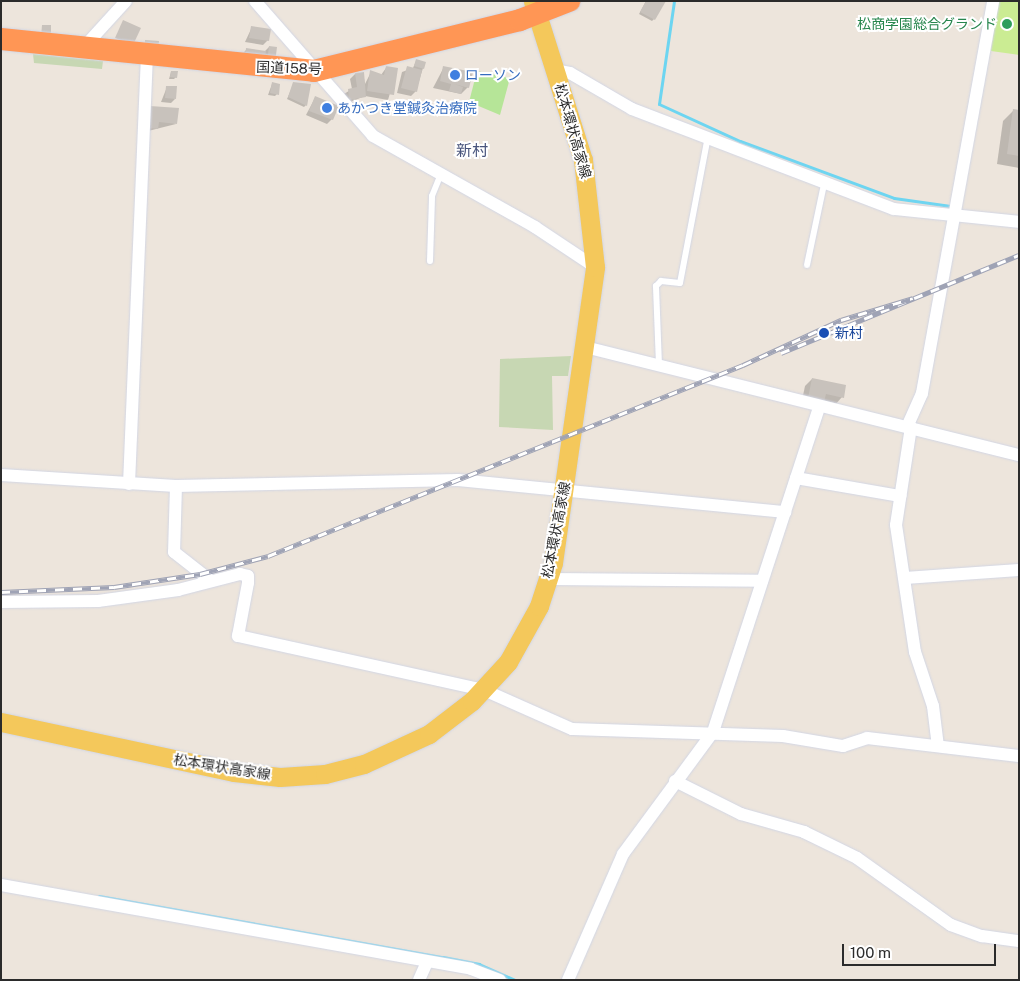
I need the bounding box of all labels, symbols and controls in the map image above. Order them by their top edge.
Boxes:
place label: 松商学園総合グランド [857,16,997,32]
marker: 松商学園総合グランド [1001,18,1013,30]
street label: 国道158号 [256,58,322,78]
place label: ローソン [465,67,521,83]
marker: ローソン [449,69,461,81]
street label: 松本環状高家線 [551,82,595,180]
place label: あかつき堂鍼灸治療院 [337,100,477,116]
marker: あかつき堂鍼灸治療院 [321,102,333,114]
district label: 新村 [456,141,488,161]
place label: 新村 [835,325,863,341]
marker: 新村 [817,326,831,340]
street label: 松本環状高家線 [538,480,574,580]
street label: 松本環状高家線 [172,751,272,783]
scale bar [845,934,999,966]
text: 100 m [850,944,891,961]

